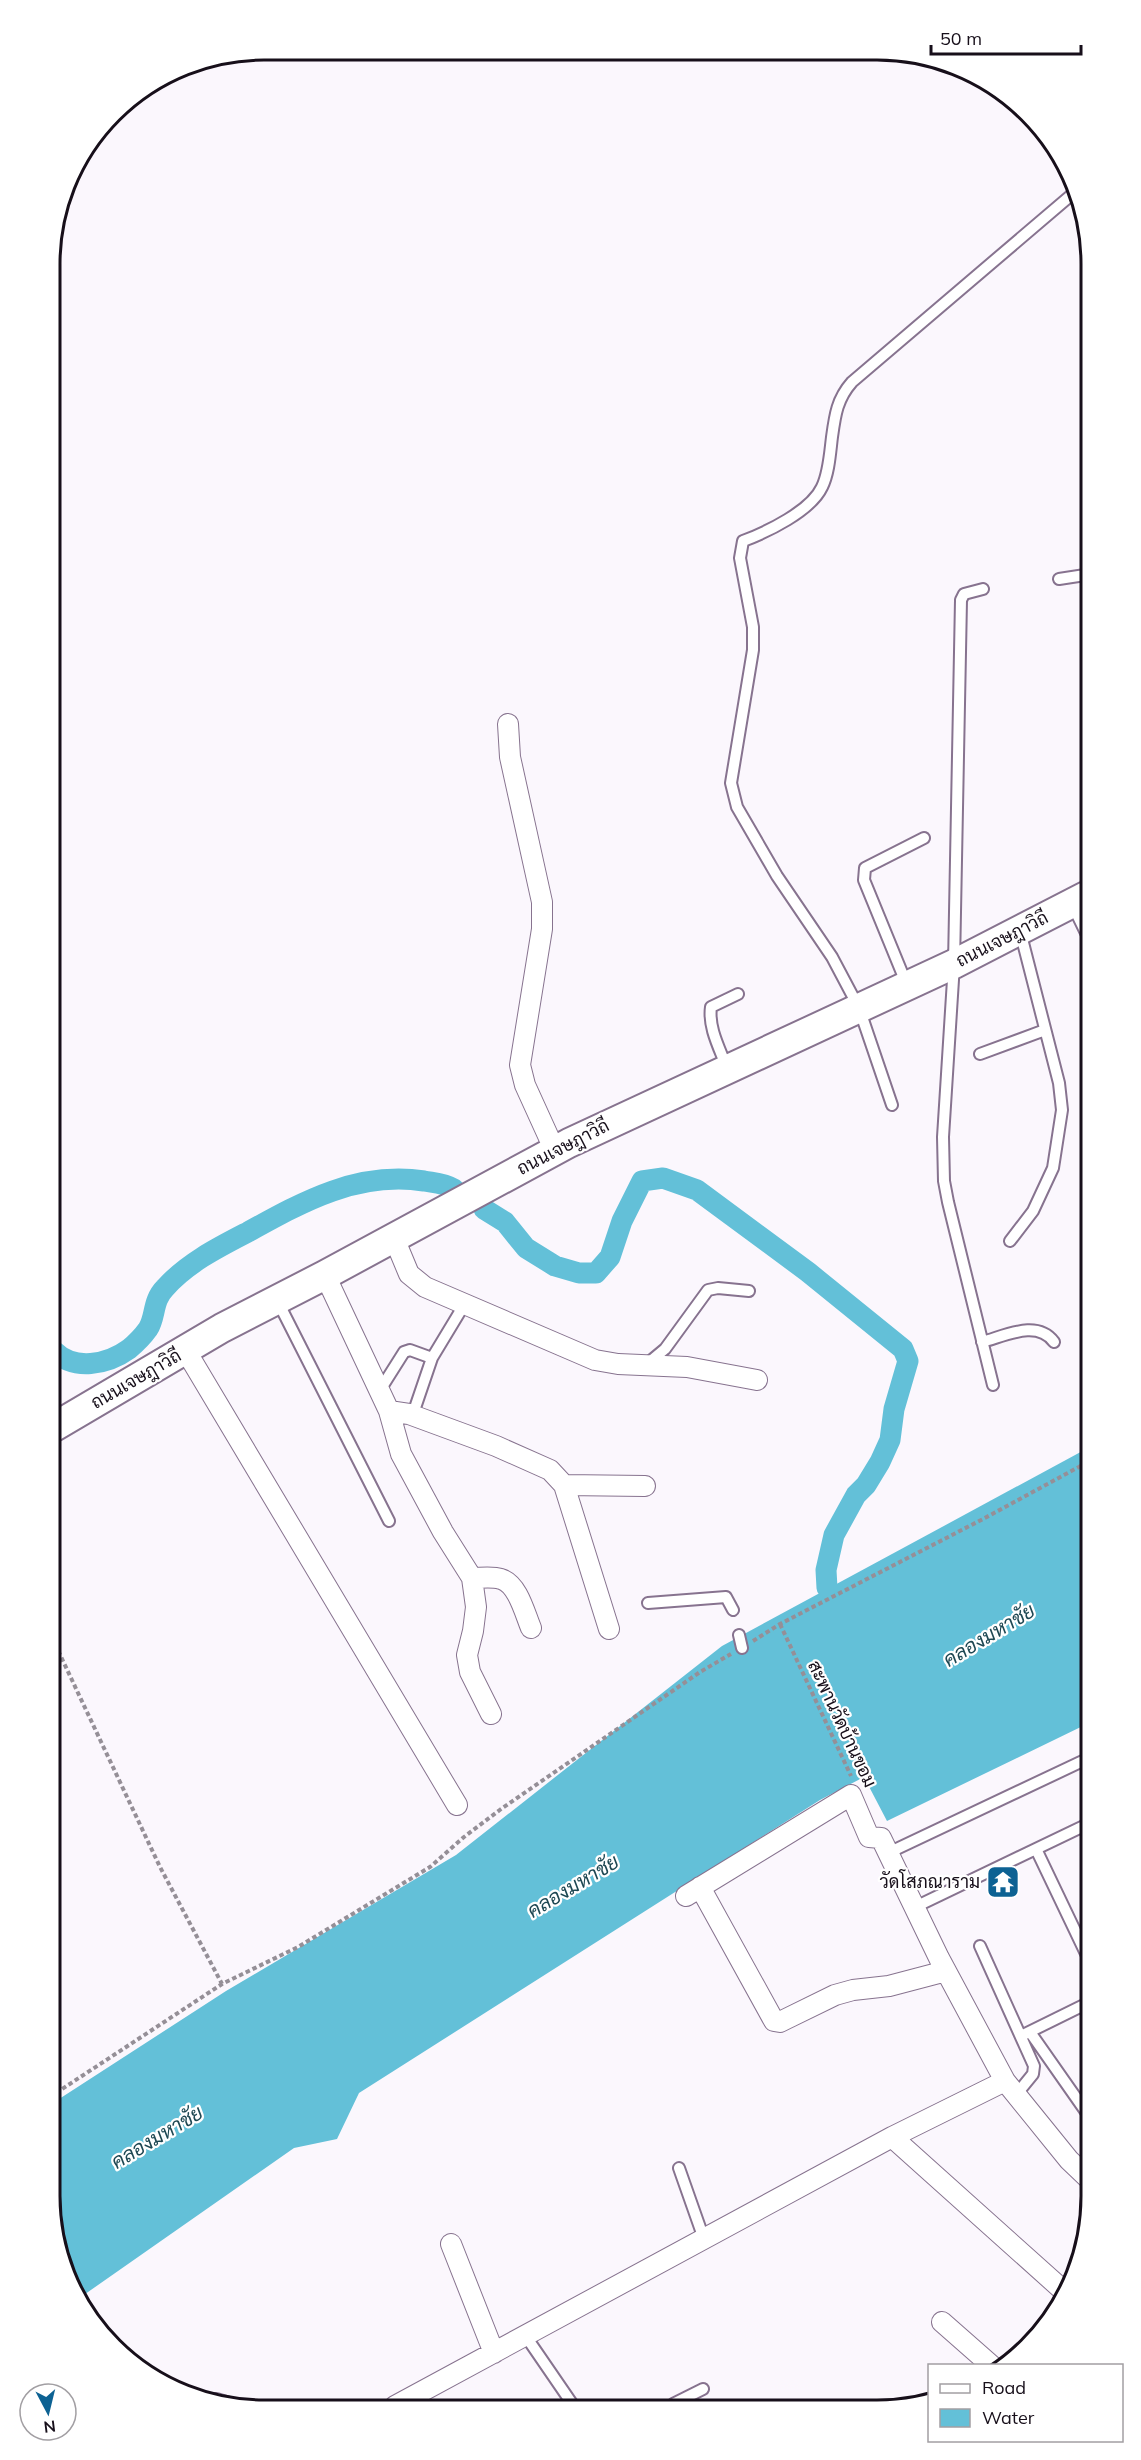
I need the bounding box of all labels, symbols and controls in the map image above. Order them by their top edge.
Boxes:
scale bar [931,18,1081,56]
text: 50 m [940,27,982,50]
street label: ถนนเจษฎาวิถี [951,905,1052,973]
street label: ถนนเจษฎาวิถี [512,1113,613,1181]
street label: ถนนเจษฎาวิถี [86,1343,186,1415]
water label: คลองมหาชัย [938,1597,1040,1672]
street label: สะพานวัดบ้านขอม [803,1657,882,1791]
water label: คลองมหาชัย [522,1848,624,1923]
temple icon: วัดโสภณาราม [985,1864,1021,1900]
place label: วัดโสภณาราม [880,1869,980,1893]
water label: คลองมหาชัย [106,2099,208,2174]
legend [928,2364,1123,2442]
text: Road [982,2376,1026,2399]
north arrow [18,2382,78,2442]
text: Water [982,2406,1035,2429]
text: N [43,2416,57,2438]

